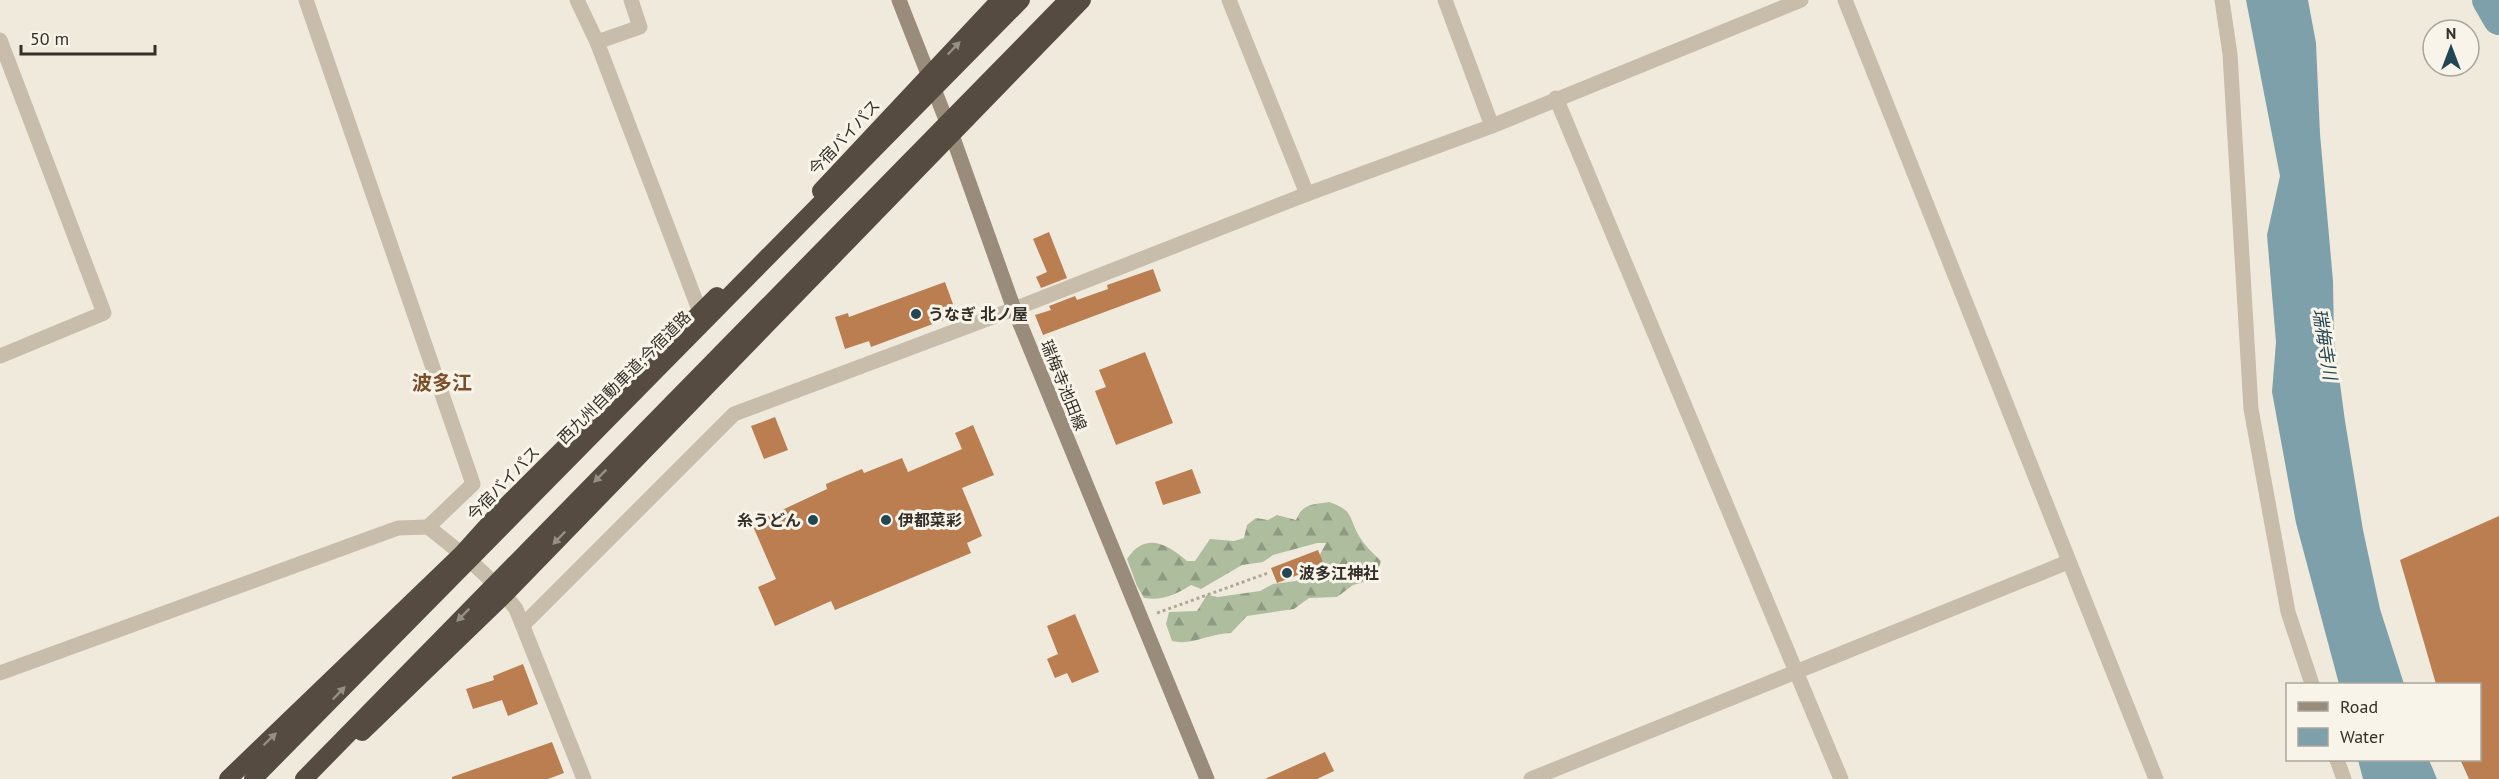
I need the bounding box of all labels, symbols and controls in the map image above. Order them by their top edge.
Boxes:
scale bar [21,18,154,56]
north arrow [2421,18,2481,78]
text: N [2446,23,2456,43]
text: 50 m [30,27,69,50]
one-way arrow [947,41,961,56]
street label: 今宿バイパス [804,95,884,179]
place label: うなぎ 北ノ屋 [928,304,1028,324]
street label: 西九州自動車道;今宿道路 [553,306,695,448]
marker: うなぎ 北ノ屋 [909,307,923,321]
water label: 瑞梅寺川 [2308,307,2342,383]
street label: 瑞梅寺池田線 [1037,337,1091,433]
district label: 波多江 [412,370,472,396]
street label: 今宿バイパス [463,442,543,524]
one-way arrow [593,469,607,484]
place label: 糸うどん [737,510,801,530]
place label: 伊都菜彩 [897,510,962,530]
marker: 糸うどん [806,513,820,527]
marker: 伊都菜彩 [879,513,893,527]
one-way arrow [553,531,567,545]
place label: 波多江神社 [1299,563,1379,583]
marker: 波多江神社 [1280,566,1294,580]
one-way arrow [456,607,470,621]
legend [2286,683,2481,761]
one-way arrow [332,686,346,701]
text: Road [2340,695,2378,718]
text: Water [2340,725,2384,748]
one-way arrow [262,732,276,746]

